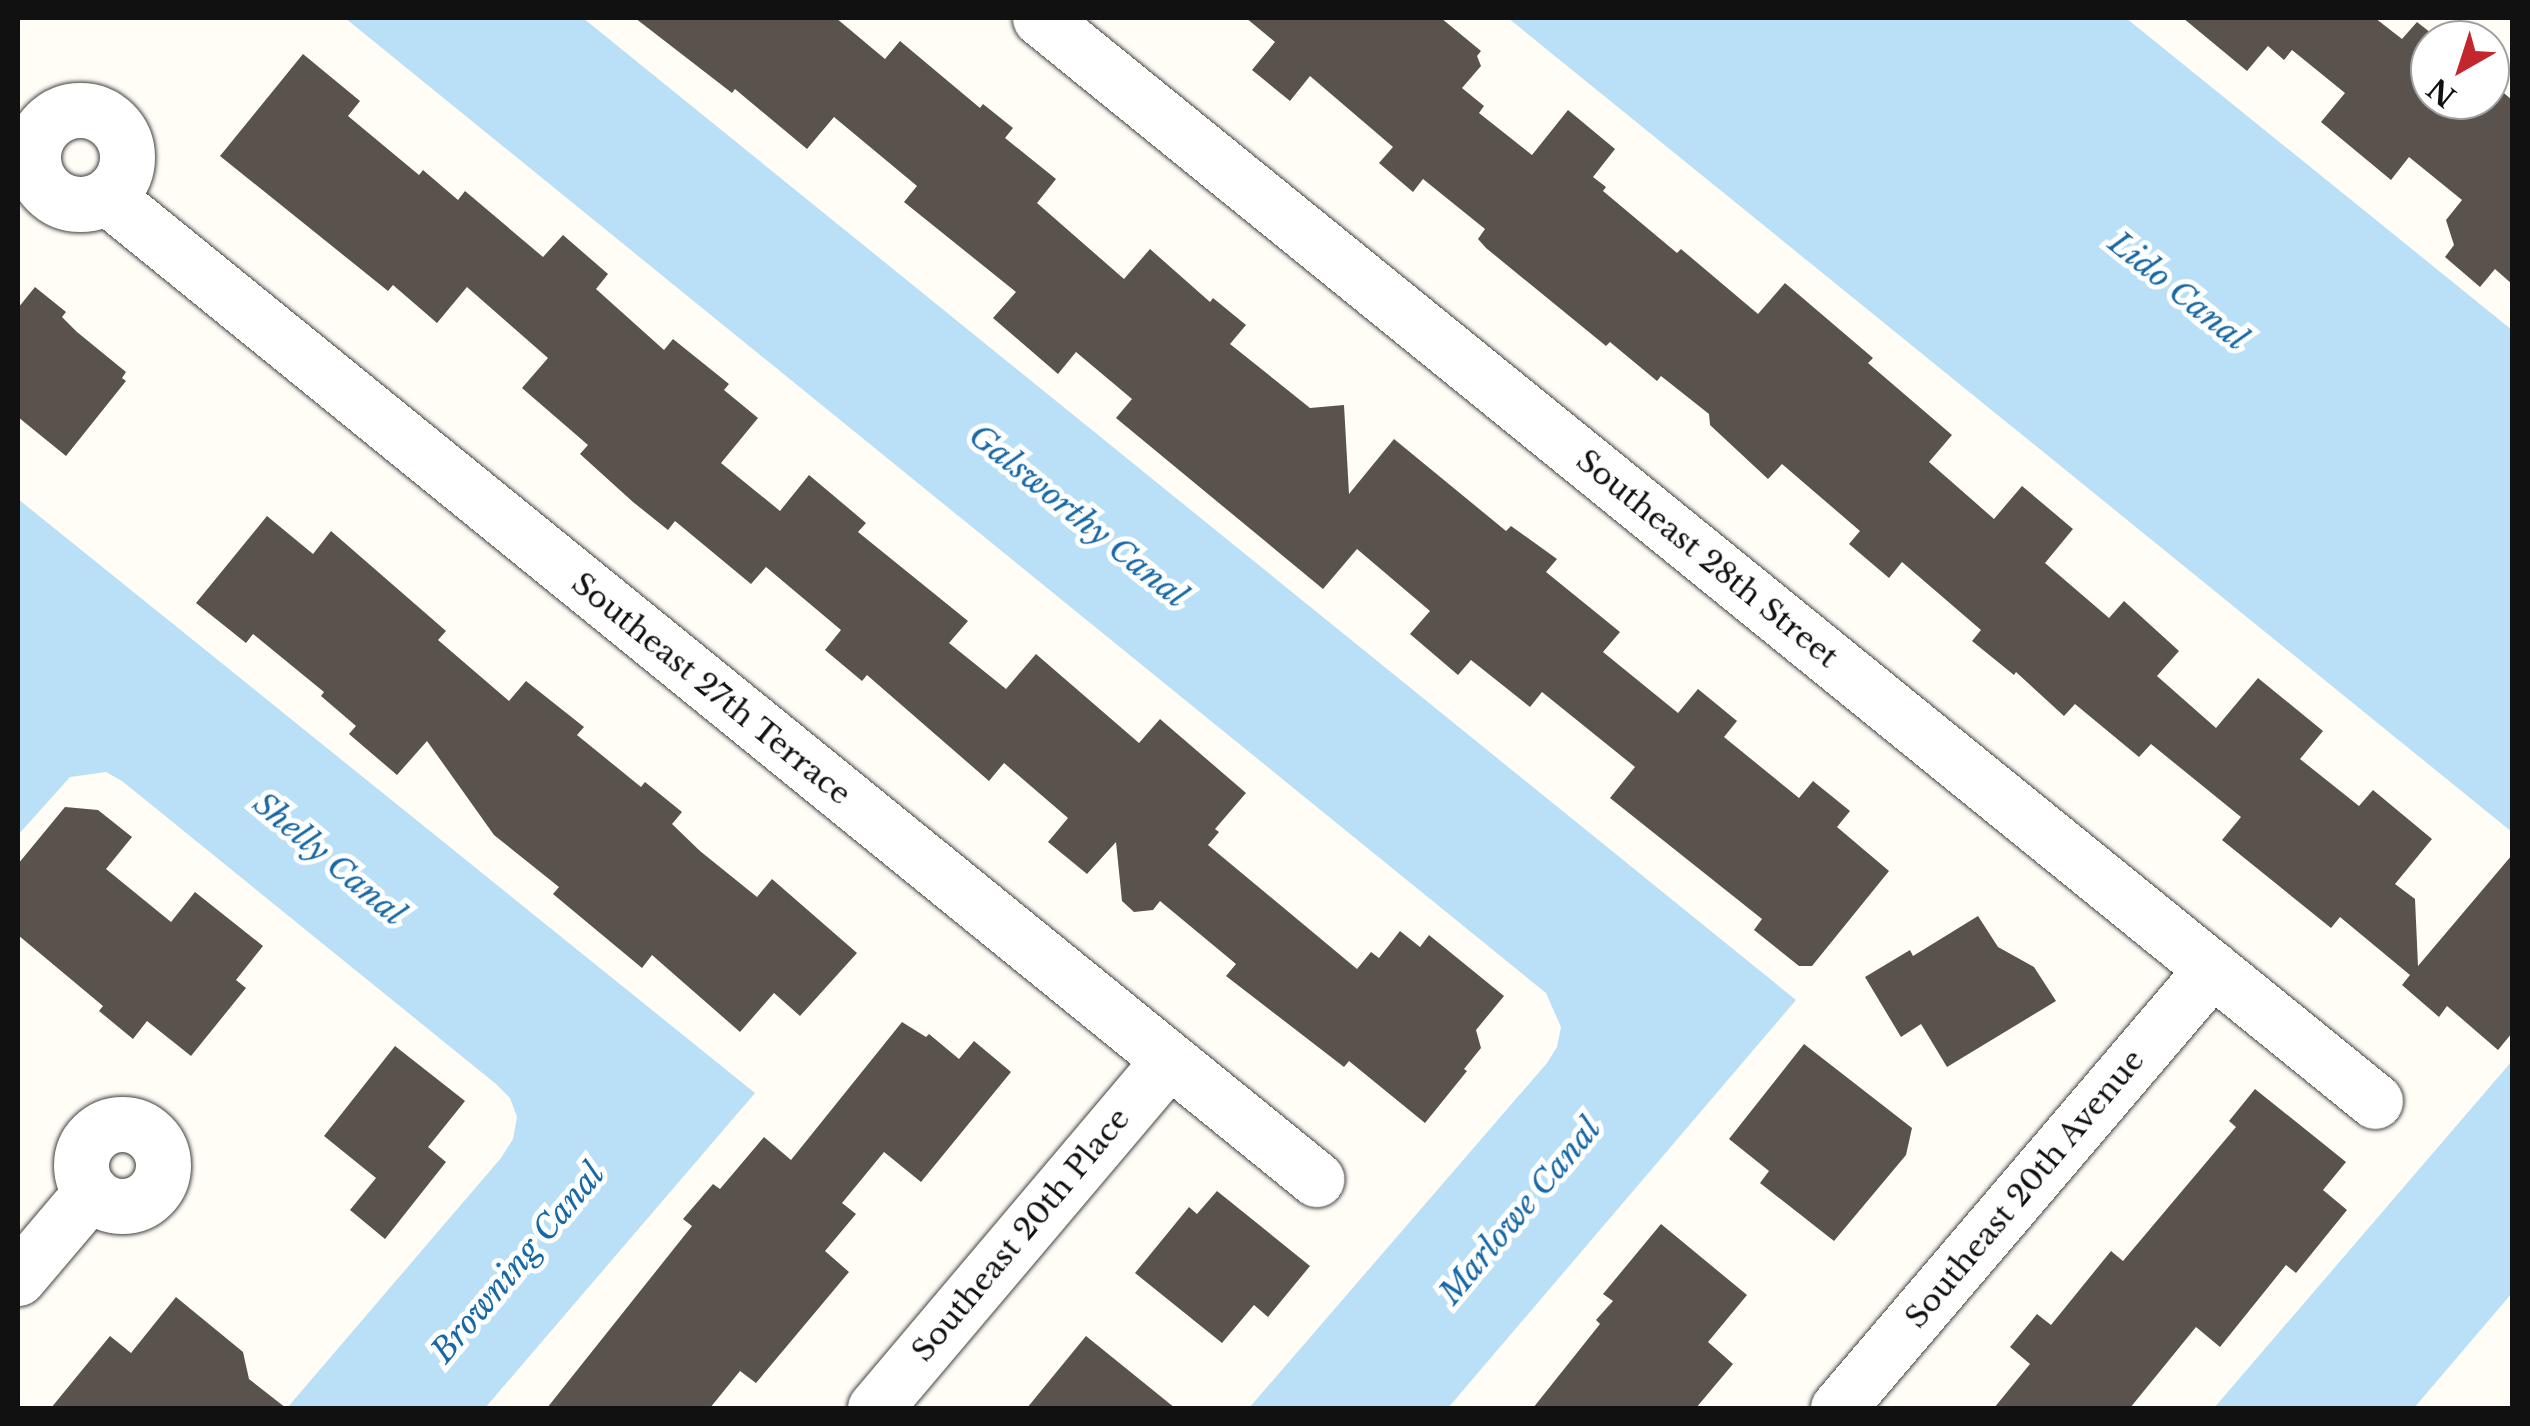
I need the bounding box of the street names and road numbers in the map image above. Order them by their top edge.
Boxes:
street label: Southeast 28th Street [1569,442,1845,676]
street label: Southeast 27th Terrace [564,565,858,813]
street label: Southeast 20th Avenue [1898,1042,2152,1336]
street label: Southeast 20th Place [905,1101,1137,1369]

